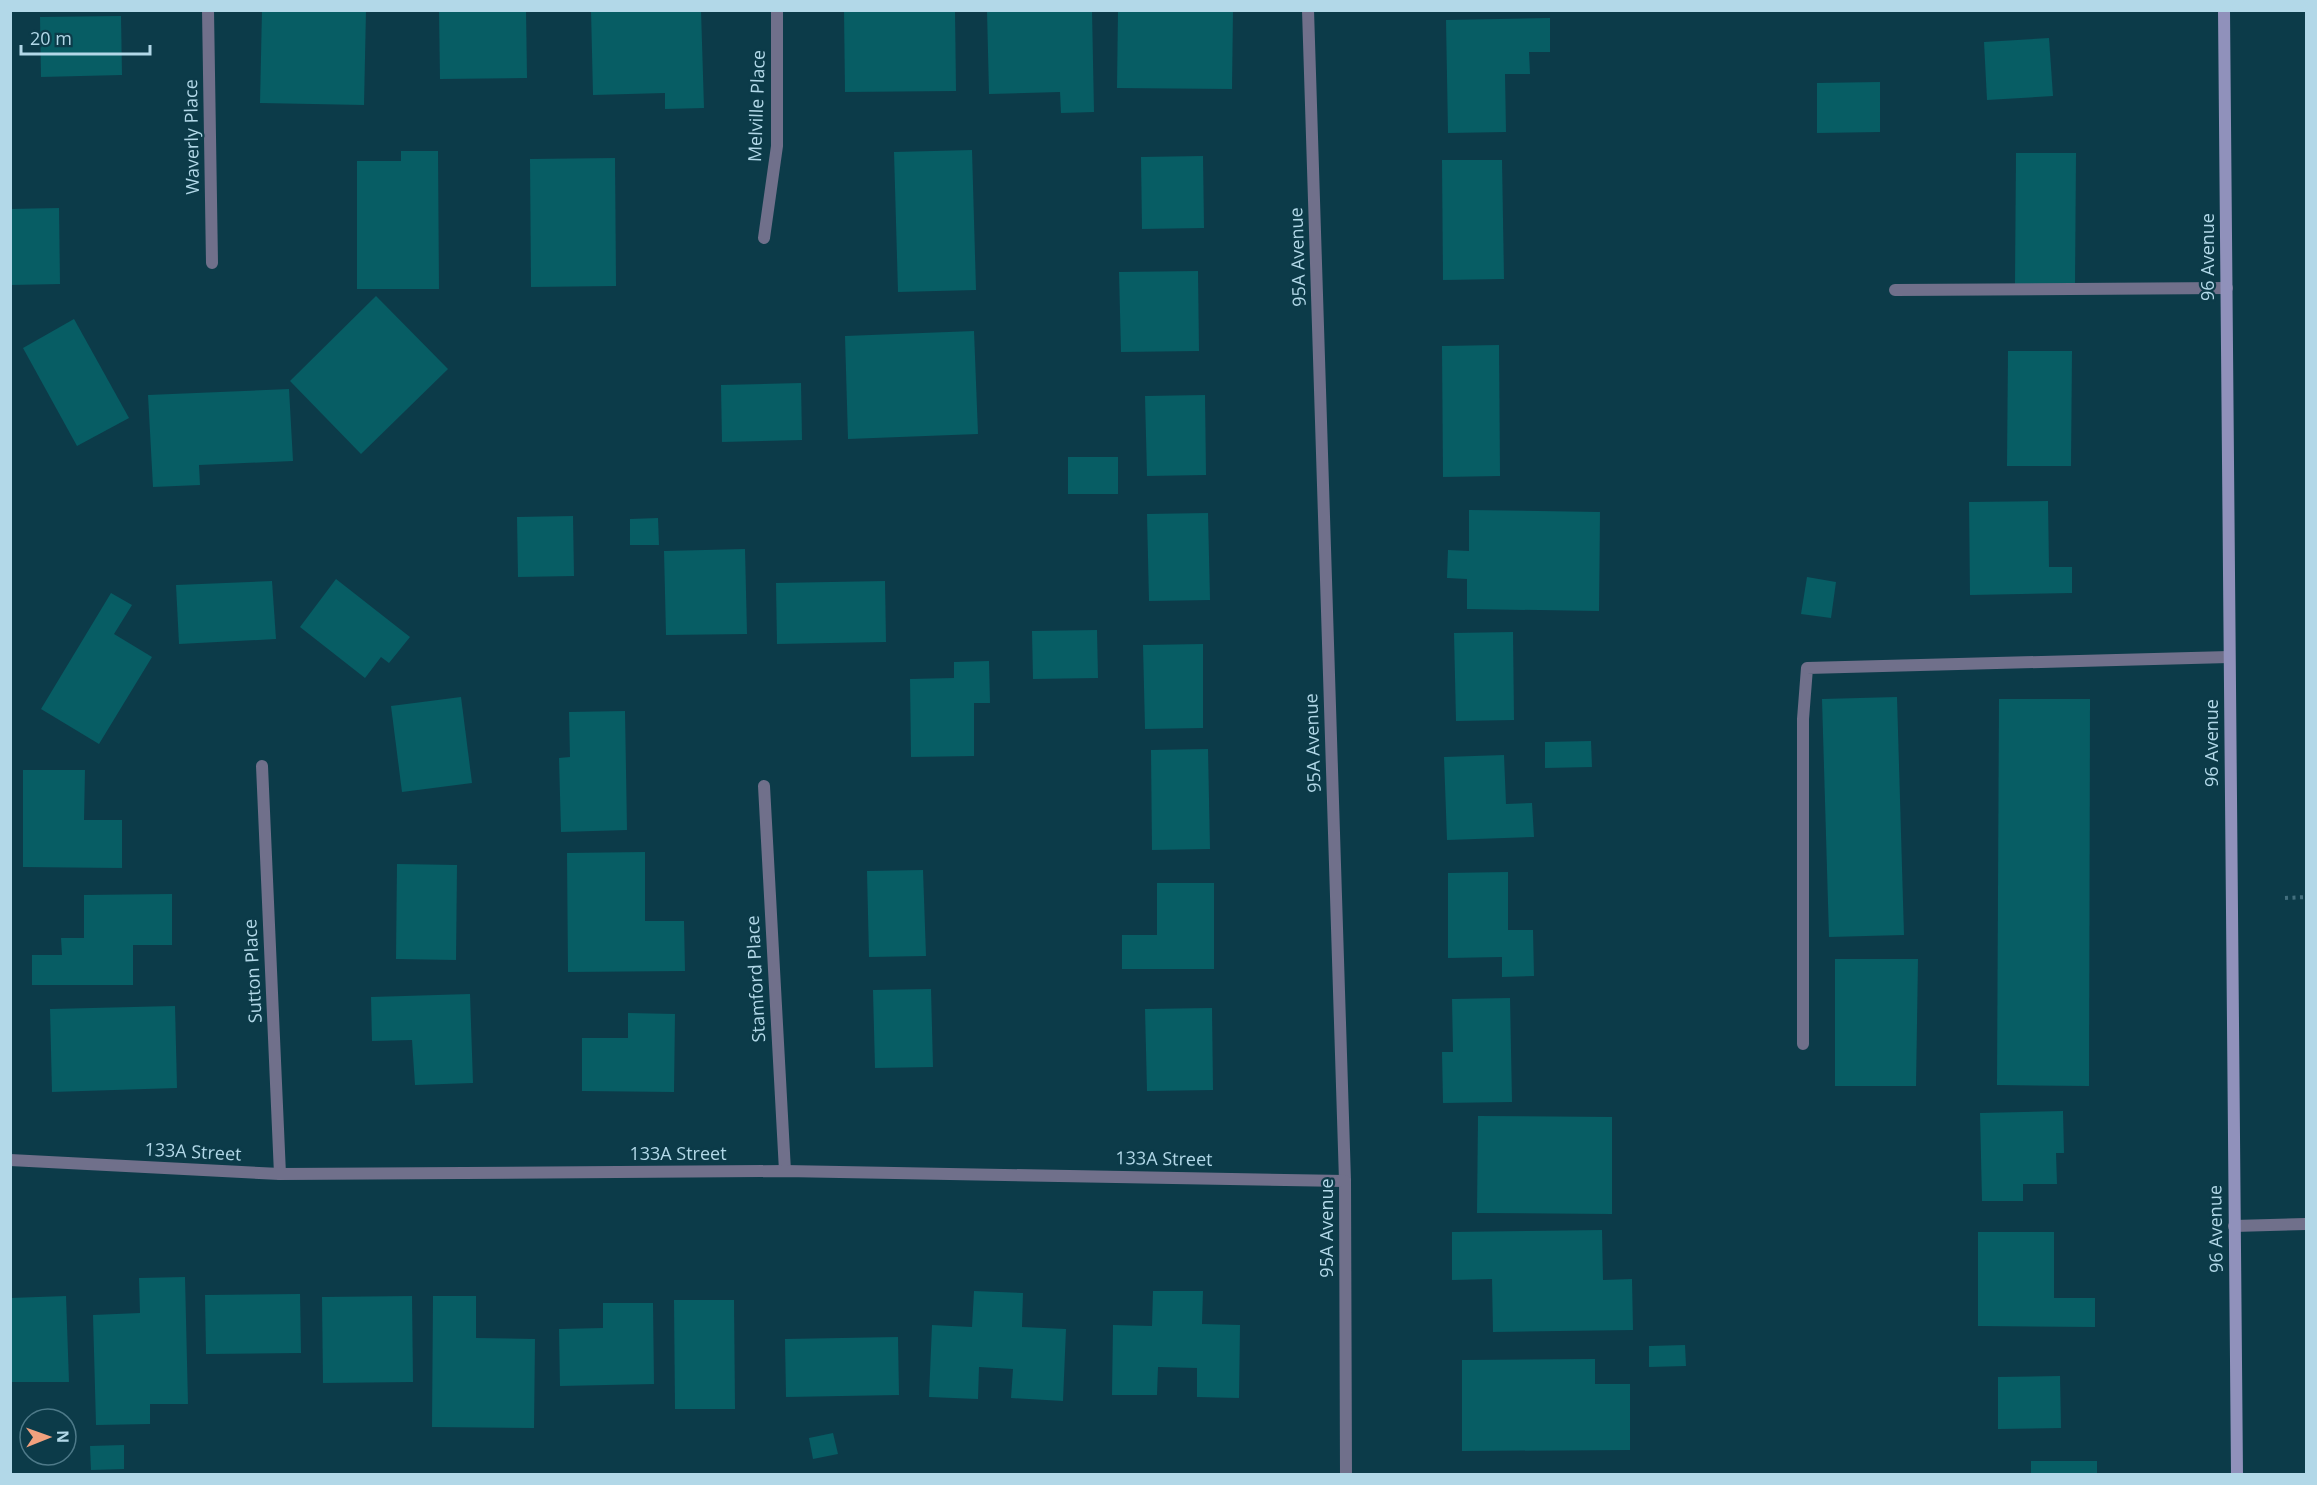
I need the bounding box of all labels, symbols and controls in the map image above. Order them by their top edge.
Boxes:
scale bar [21,18,150,56]
text: 20 m [30,26,72,50]
street label: Melville Place [742,49,770,163]
street label: Waverly Place [178,79,204,195]
street label: 95A Avenue [1283,207,1311,307]
street label: 96 Avenue [2195,213,2219,301]
street label: 95A Avenue [1298,693,1326,793]
street label: 96 Avenue [2199,699,2223,787]
street label: Stamford Place [740,915,770,1043]
street label: Sutton Place [237,918,267,1024]
street label: 133A Street [144,1136,242,1166]
street label: 133A Street [629,1141,727,1165]
street label: 133A Street [1115,1145,1213,1171]
street label: 95A Avenue [1314,1178,1338,1278]
street label: 96 Avenue [2202,1185,2228,1273]
north arrow [18,1407,78,1467]
text: N [52,1430,74,1443]

